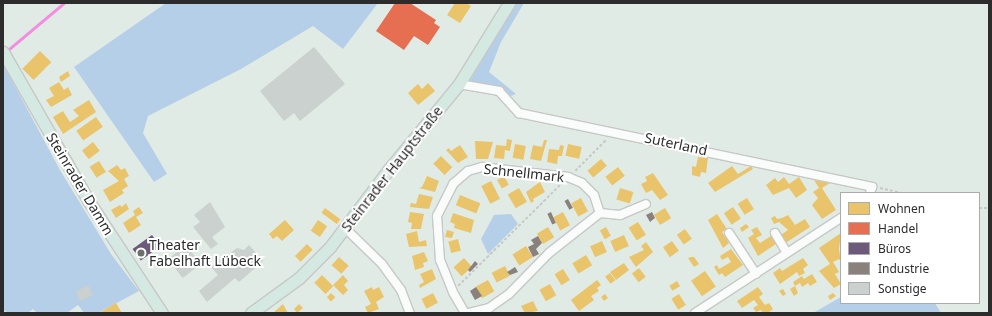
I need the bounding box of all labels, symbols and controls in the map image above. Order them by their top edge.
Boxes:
street label: Steinrader Hauptstraße [338,103,446,235]
street label: Suterland [643,129,709,159]
street label: Steinrader Damm [43,130,117,238]
street label: Schnellmark [483,160,565,186]
legend [840,192,980,304]
text: Wohnen [878,200,925,217]
text: Handel [878,220,918,237]
place label: Theater Fabelhaft Lübeck [149,237,261,270]
text: Büros [878,240,911,257]
marker: Theater Fabelhaft Lübeck [136,248,146,258]
text: Industrie [878,260,929,277]
text: Sonstige [878,280,927,297]

